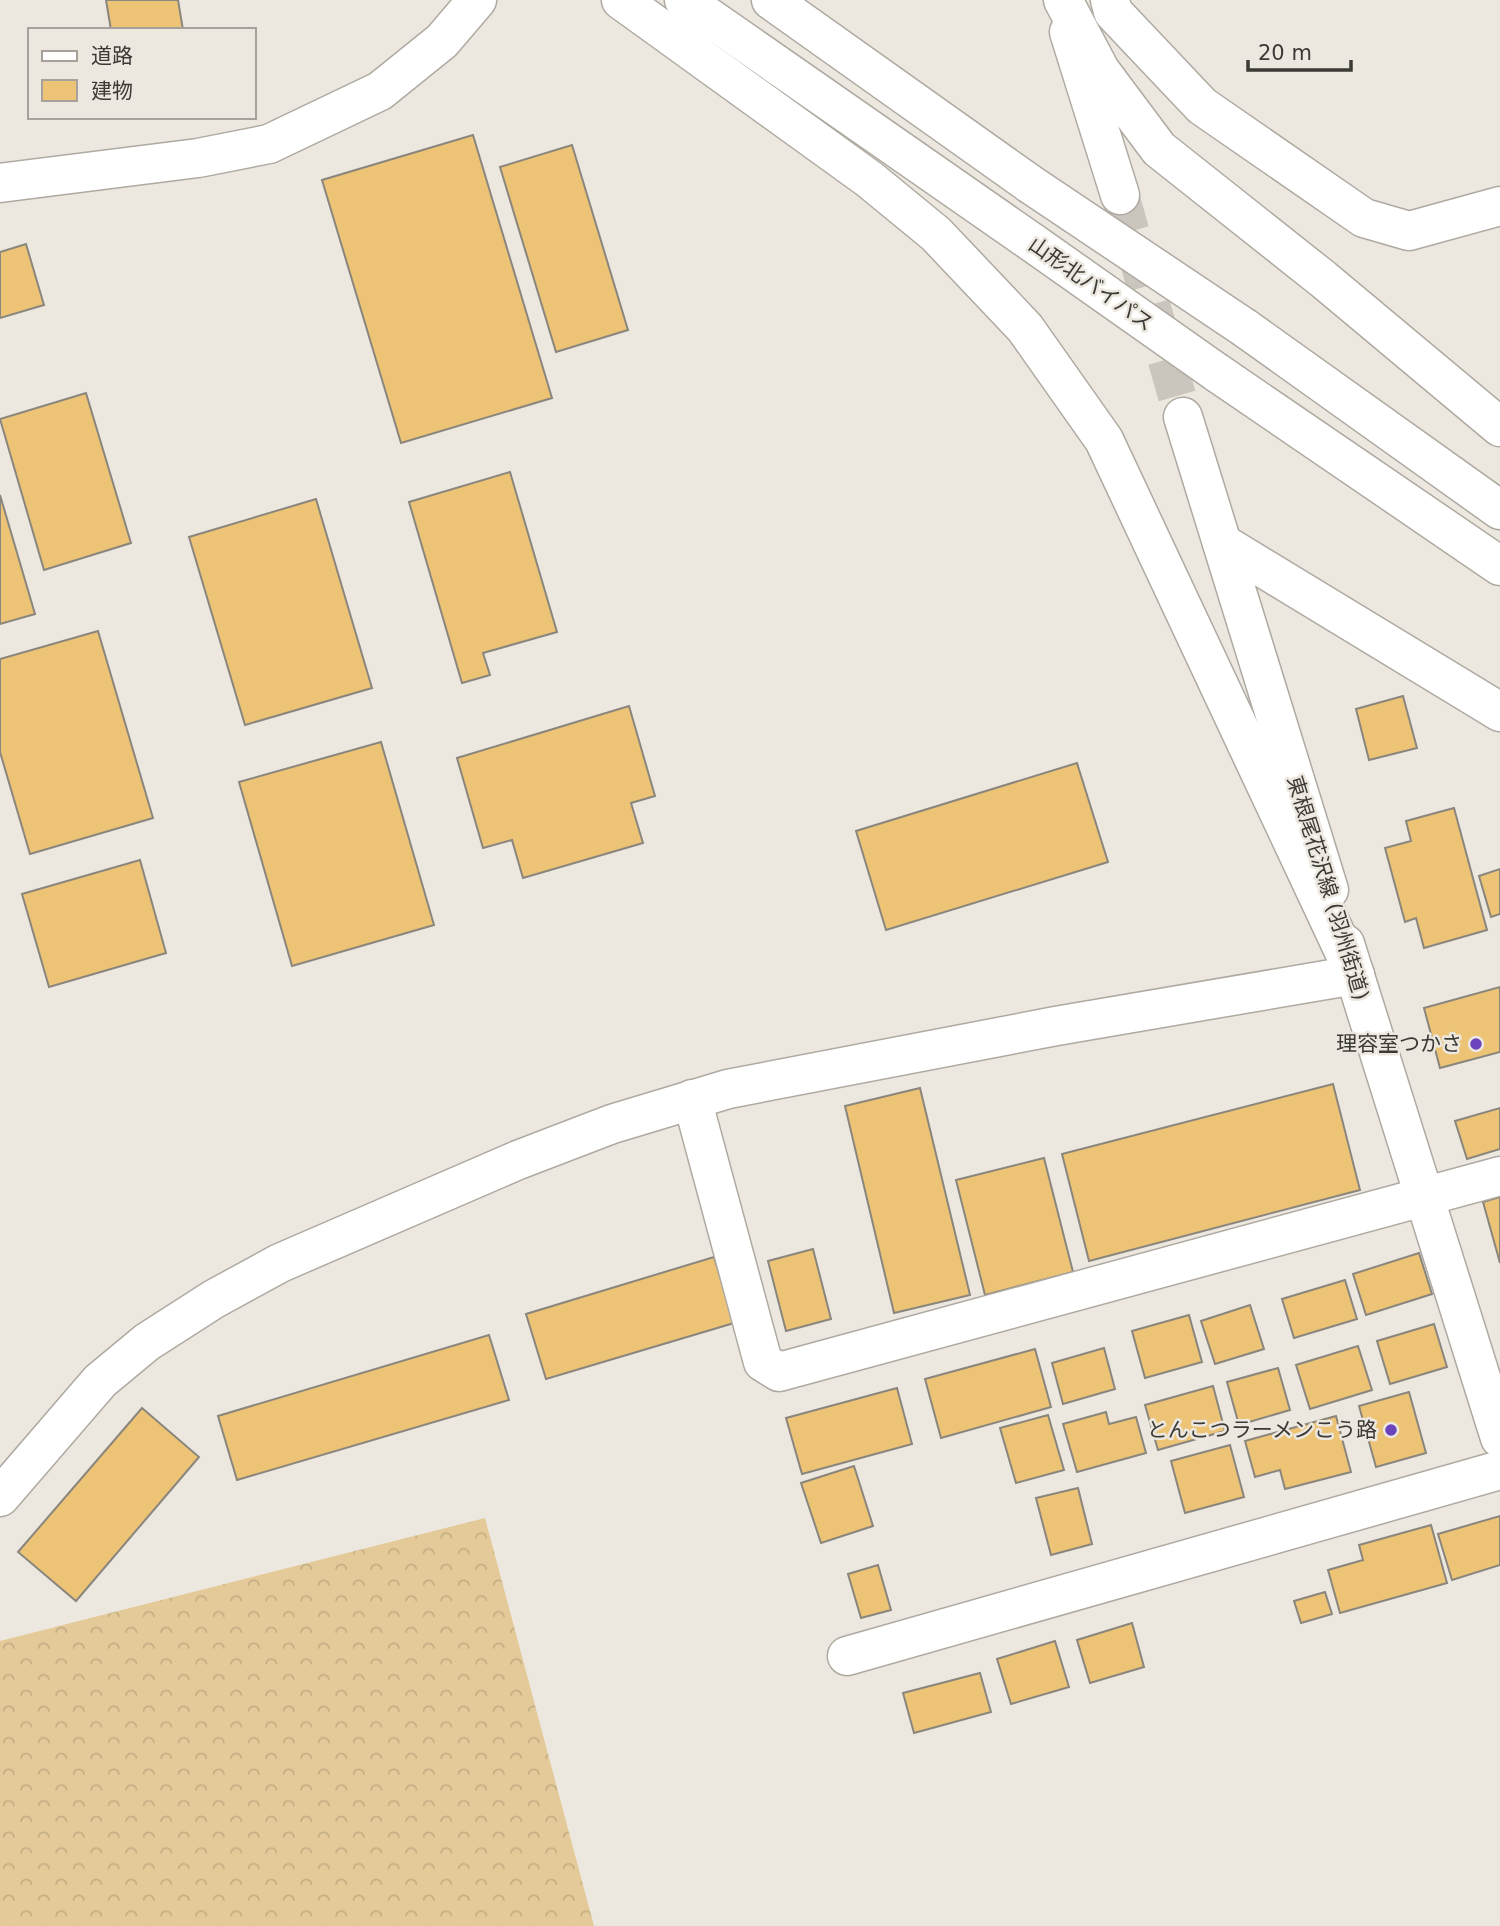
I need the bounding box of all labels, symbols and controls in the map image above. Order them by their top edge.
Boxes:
legend [28,28,256,119]
scale bar [1248,28,1351,72]
text: 20 m [1258,41,1312,65]
text: 道路 [91,44,133,68]
text: 建物 [91,79,133,103]
street label: 山形北バイパス [1024,232,1158,336]
street label: 東根尾花沢線 (羽州街道) [1282,773,1374,1003]
place label: 理容室つかさ [1336,1032,1462,1056]
marker: 理容室つかさ [1468,1036,1484,1052]
place label: とんこつラーメンこう路 [1147,1418,1377,1442]
marker: とんこつラーメンこう路 [1383,1422,1399,1438]

